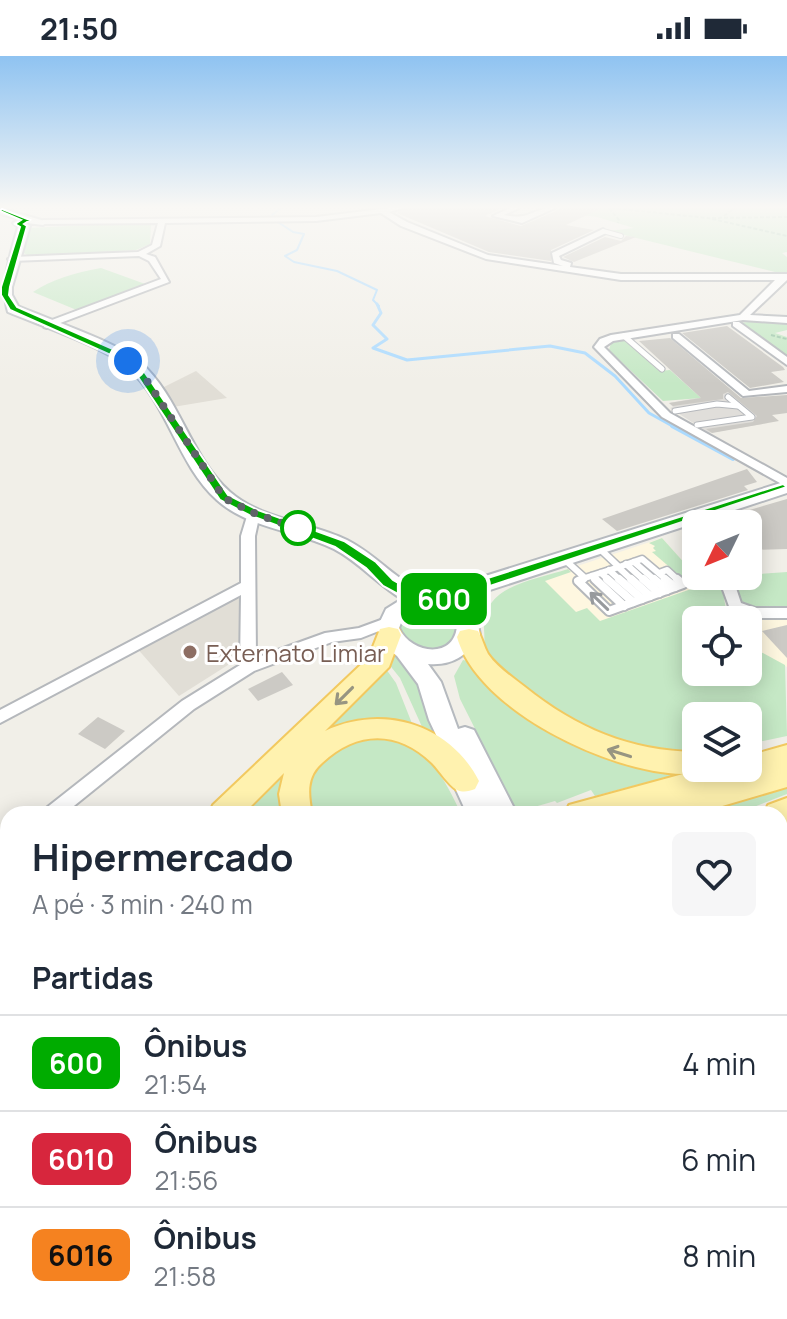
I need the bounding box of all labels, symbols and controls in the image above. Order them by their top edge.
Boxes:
text: 21:50 [40,8,119,49]
your location [108,341,148,381]
north arrow [682,510,762,590]
map controls [682,510,762,782]
unlabelled marker [281,511,315,545]
line badge: 600 [398,573,490,625]
text: 600 [417,580,471,618]
one-way arrow [590,592,609,611]
button: locate [682,606,762,686]
place label: Externato Limiar [206,636,386,669]
marker: Externato Limiar [181,643,199,661]
one-way arrow [335,686,354,705]
button: layers [682,702,762,782]
one-way arrow [607,745,633,760]
text: Hipermercado [32,830,293,882]
button: heart [672,832,756,916]
text: A pé · 3 min · 240 m [32,886,253,922]
text: Partidas [32,957,153,998]
text: Ônibus [144,1025,247,1066]
text: 4 min [682,1043,756,1084]
text: 600 [49,1044,103,1082]
text: 21:54 [144,1066,207,1102]
text: Ônibus [155,1121,258,1162]
text: 6 min [681,1139,756,1180]
text: 6010 [48,1140,115,1178]
text: 21:56 [155,1162,218,1198]
text: Ônibus [154,1217,257,1258]
text: 8 min [682,1235,756,1276]
text: 6016 [48,1236,114,1274]
text: 21:58 [154,1258,216,1294]

